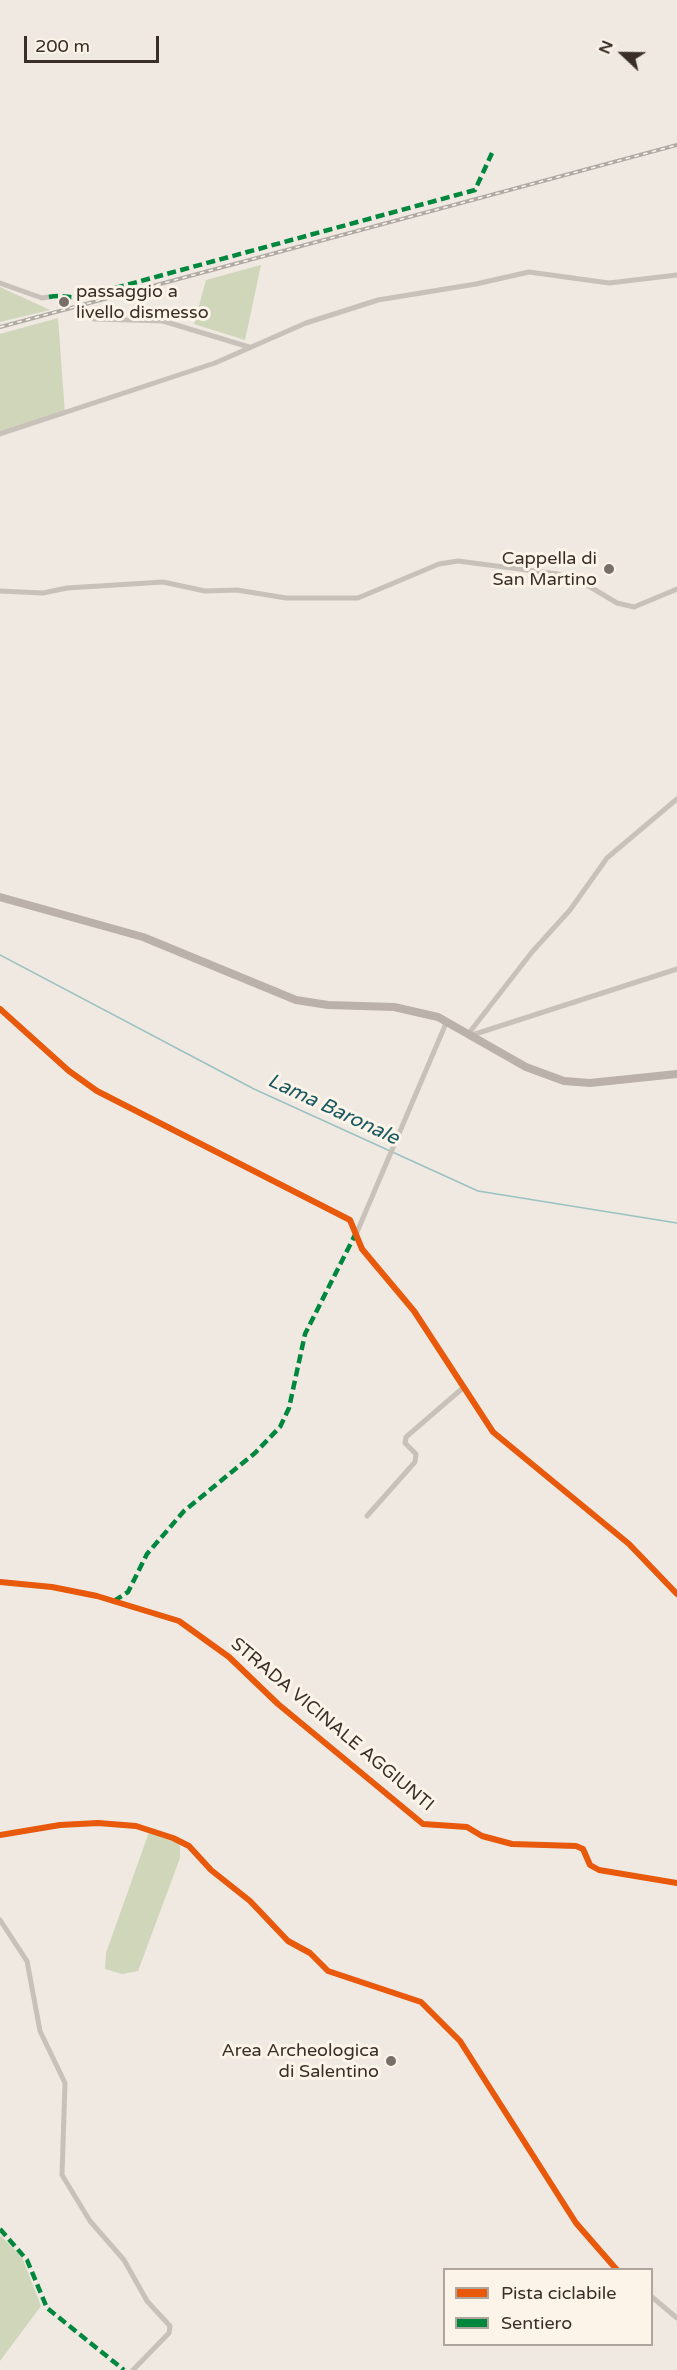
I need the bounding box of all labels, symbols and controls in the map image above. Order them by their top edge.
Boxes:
scale bar [27,24,162,62]
north arrow [593,24,653,84]
text: 200 m [35,35,90,57]
text: N [595,38,618,57]
place label: passaggio a livello dismesso [76,281,209,324]
marker: passaggio a livello dismesso [57,295,71,309]
place label: Cappella di San Martino [492,548,597,590]
marker: Cappella di San Martino [602,562,616,576]
water label: Lama Baronale [264,1069,402,1151]
street label: STRADA VICINALE AGGIUNTI [226,1634,438,1816]
place label: Area Archeologica di Salentino [221,2040,379,2082]
marker: Area Archeologica di Salentino [384,2054,398,2068]
legend [443,2268,653,2346]
text: Pista ciclabile [501,2282,616,2304]
text: Sentiero [501,2312,572,2334]

